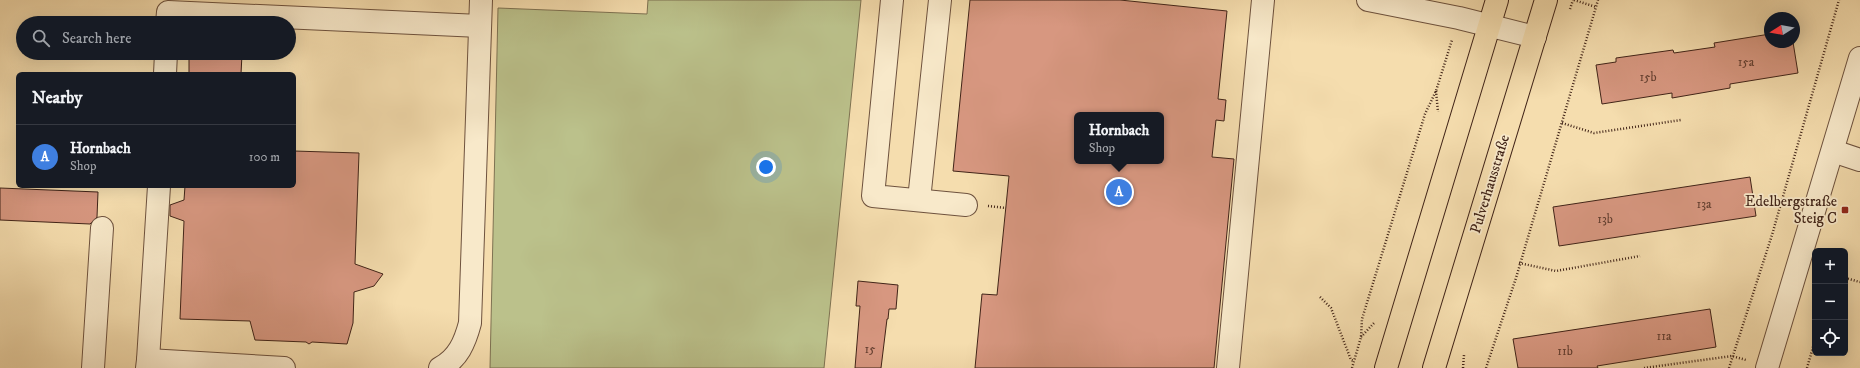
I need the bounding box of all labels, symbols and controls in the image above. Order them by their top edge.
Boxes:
north arrow [1764,12,1800,48]
search box [16,16,296,60]
icon: search [30,27,52,49]
text: Search here [62,29,131,48]
house number: 15a [1738,54,1755,70]
house number: 15b [1639,69,1657,85]
text: Nearby [32,87,82,109]
popup [1074,112,1164,164]
text: Hornbach [1089,121,1149,140]
street label: Pulverhausstraße [1466,132,1514,236]
text: Hornbach [70,139,131,158]
text: Shop [1089,140,1115,156]
text: A [41,149,49,165]
text: 100 m [249,149,280,165]
your location [756,157,776,177]
text: Shop [70,158,96,174]
pin: A [1106,177,1132,207]
place label: Edelbergstraße Steig C [1745,192,1837,228]
house number: 13a [1696,196,1712,212]
marker: Edelbergstraße Steig C [1840,205,1850,215]
house number: 13b [1597,211,1613,227]
map controls [1812,248,1848,356]
button: + [1812,248,1848,284]
button: − [1812,284,1848,320]
button: locate [1812,320,1848,356]
house number: 11a [1656,328,1672,344]
house number: 15 [864,341,876,357]
house number: 11b [1557,343,1573,359]

